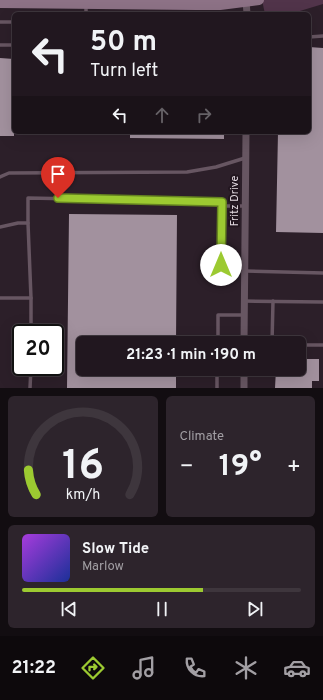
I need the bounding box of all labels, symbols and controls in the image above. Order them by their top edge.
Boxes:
text: 50 m [90,25,157,61]
icon: left [24,28,76,80]
text: Turn left [90,60,158,83]
icon: left [109,104,131,126]
icon: ahead [151,104,173,126]
icon: right [193,104,215,126]
pin [41,157,75,198]
icon: arrive [47,163,69,185]
street label: Fritz Drive [228,176,242,226]
position arrow [200,244,242,286]
speed limit sign: 20 [12,324,64,376]
text: 21:23 · 1 min · 190 m [126,346,256,365]
text: Climate [180,429,224,445]
text: 16 [62,440,104,493]
text: 19° [219,449,262,486]
text: − [180,454,194,481]
text: + [287,454,301,481]
text: km/h [65,485,100,503]
text: Slow Tide [82,540,149,559]
text: Marlow [82,559,124,575]
icon: previous [58,598,80,620]
icon: pause [151,598,173,620]
icon: next [244,598,266,620]
icon: directions [79,654,107,682]
icon: music [130,654,158,682]
icon: phone [181,654,209,682]
icon: climate [232,654,260,682]
icon: car [283,654,311,682]
text: 21:22 [12,657,56,680]

